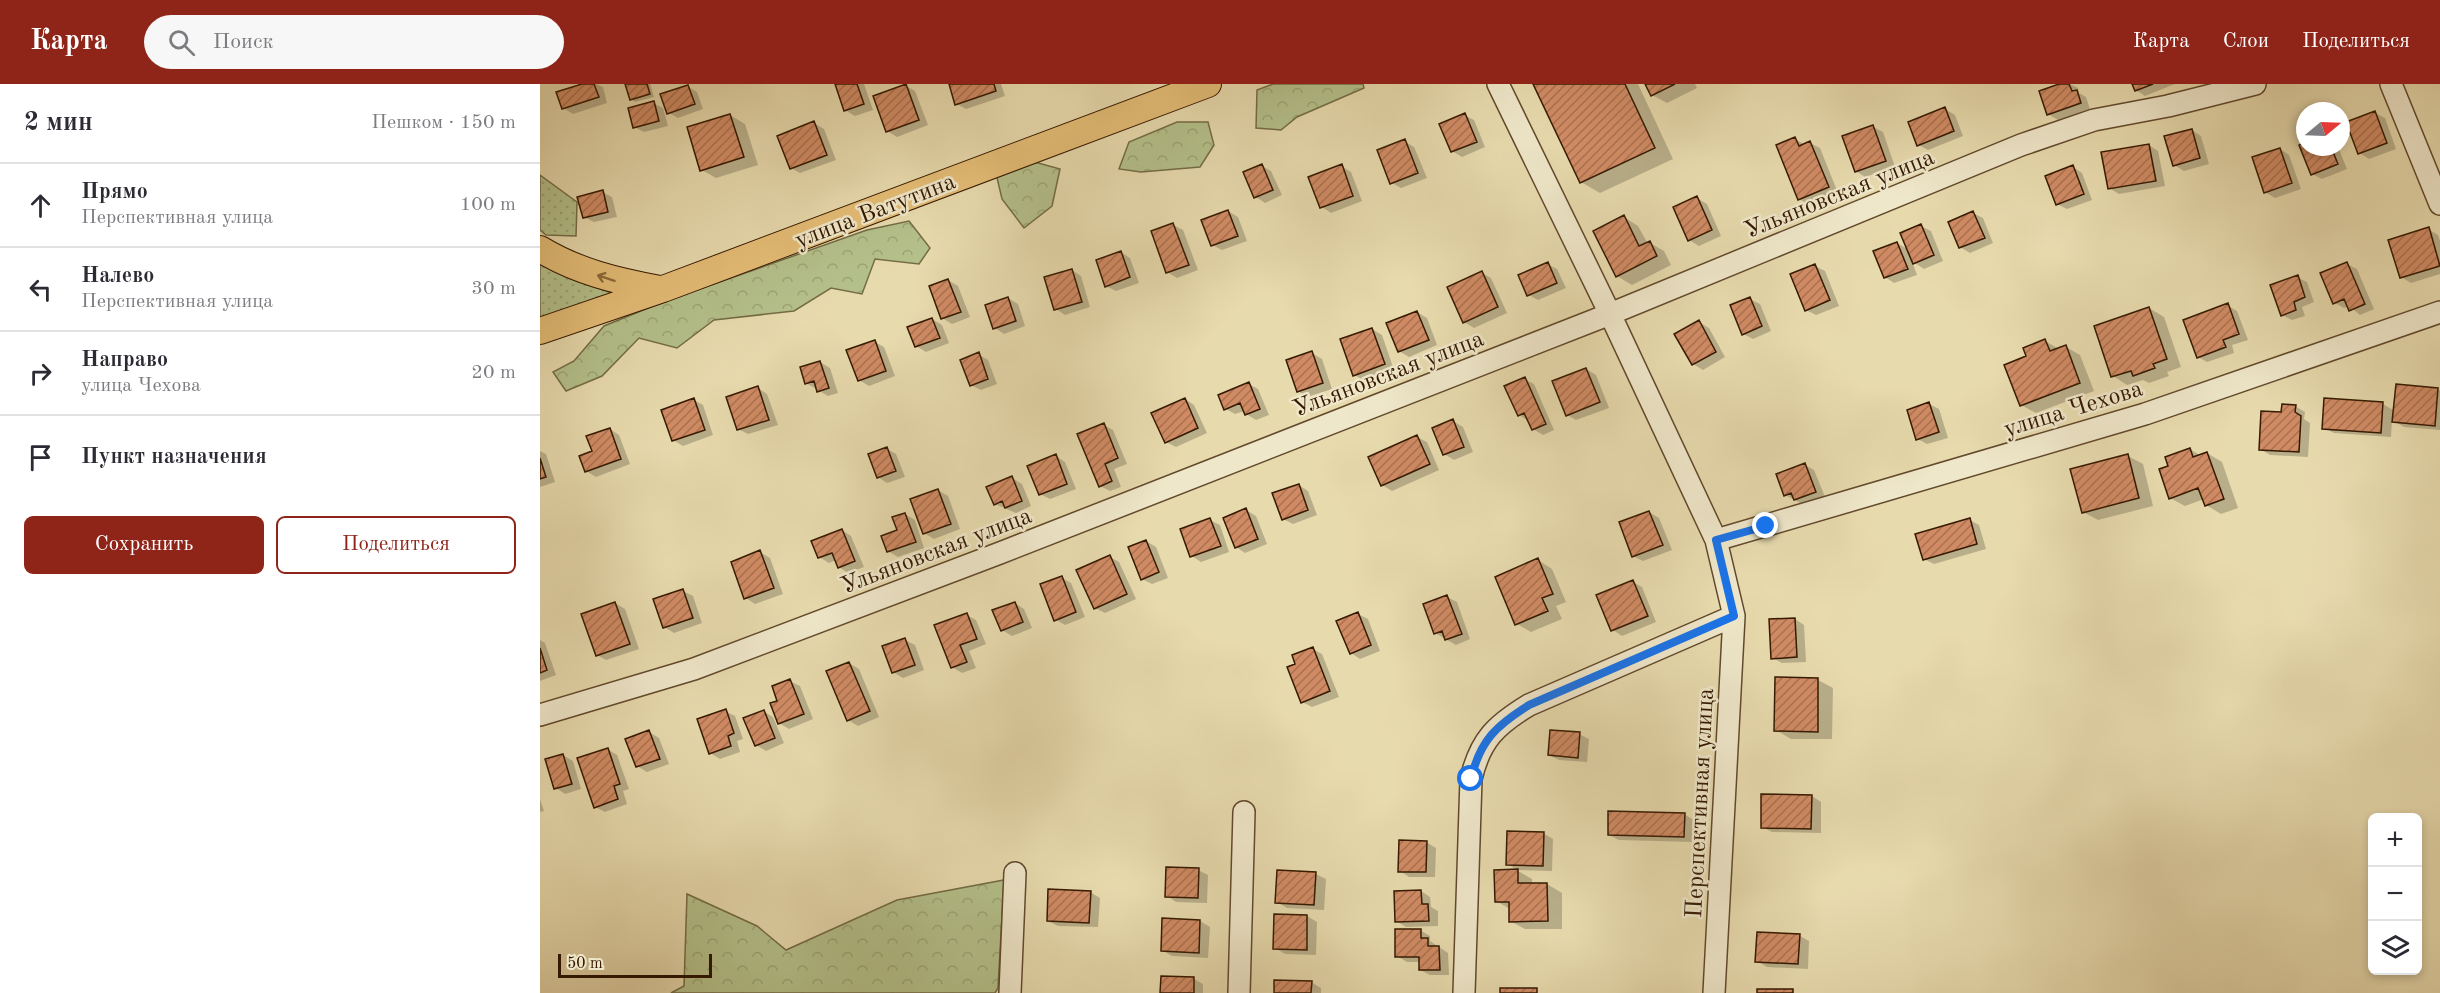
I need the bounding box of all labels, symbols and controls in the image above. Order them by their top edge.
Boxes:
search box [144,15,564,69]
icon: search [165,26,198,59]
text: Карта [30,28,108,56]
text: Поиск [213,31,274,53]
text: Карта [2133,31,2190,52]
text: Слои [2223,31,2269,52]
text: Поделиться [2302,31,2410,52]
north arrow [2296,102,2350,156]
text: 2 мин [24,110,93,136]
text: Пешком · 150 m [371,113,516,133]
street label: Ульяновская улица [1741,146,1938,244]
street label: улица Ватутина [792,170,959,254]
text: Прямо [81,181,148,203]
icon: ahead [24,189,57,222]
text: 100 m [460,195,516,215]
text: Перспективная улица [81,208,273,228]
text: Налево [81,265,154,287]
one-way arrow [597,272,616,283]
icon: left [24,273,57,306]
text: 30 m [471,279,516,299]
text: Перспективная улица [81,292,273,312]
street label: Ульяновская улица [1290,327,1488,422]
text: Направо [81,349,168,371]
icon: right [24,357,57,390]
text: 20 m [471,363,516,383]
text: улица Чехова [81,376,201,396]
street label: улица Чехова [2001,377,2146,442]
icon: arrive [24,441,57,474]
text: Пункт назначения [81,446,267,468]
street label: Ульяновская улица [838,504,1036,599]
route end [1752,512,1778,538]
button: Сохранить [24,516,264,574]
button: Поделиться [276,516,516,574]
street label: Перспективная улица [1683,687,1719,919]
route start [1457,765,1483,791]
map controls [2368,813,2422,975]
button: + [2368,813,2422,867]
button: − [2368,867,2422,921]
button: layers [2368,921,2422,975]
scale bar [558,951,712,978]
text: 50 m [567,956,603,972]

